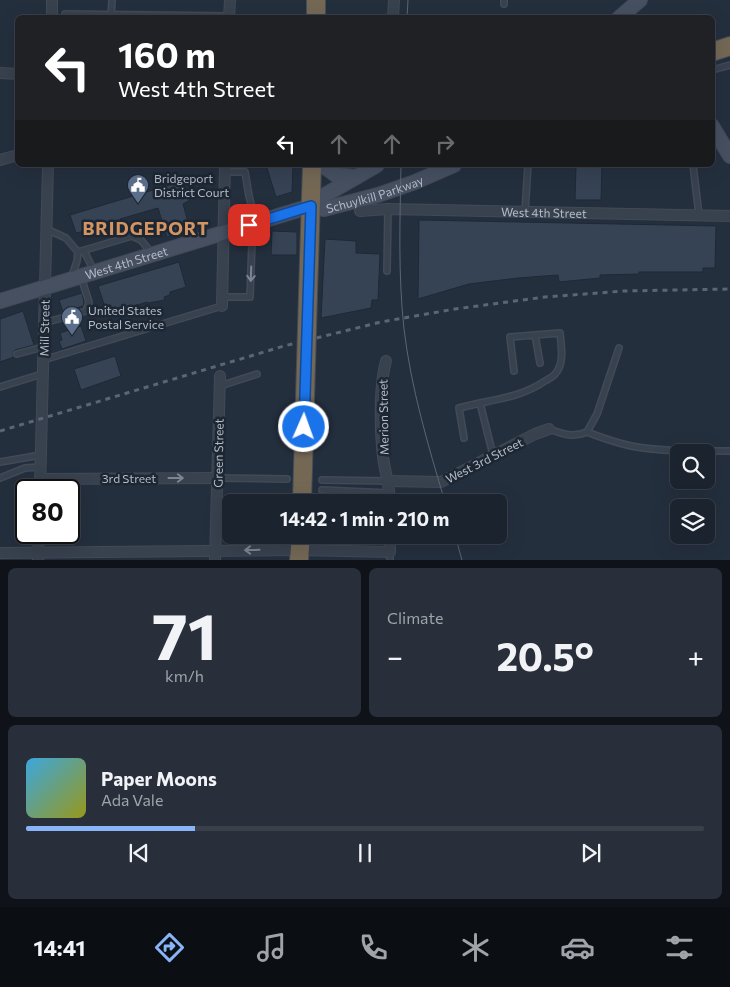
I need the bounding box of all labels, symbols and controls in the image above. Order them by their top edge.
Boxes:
text: 160 m [118,32,216,75]
icon: left [35,35,100,100]
text: West 4th Street [118,75,275,102]
icon: left [272,130,300,158]
icon: ahead [325,130,353,158]
icon: ahead [378,130,406,158]
icon: right [431,130,459,158]
place label: Bridgeport District Court [154,171,229,199]
street label: Schuylkill Parkway [324,172,425,215]
public building icon: Bridgeport District Court [126,173,150,204]
pin [228,204,270,246]
street label: West 4th Street [501,204,587,220]
icon: arrive [235,211,263,239]
district label: BRIDGEPORT [82,217,210,239]
street label: West 4th Street [83,243,169,282]
one-way arrow [246,265,255,281]
street label: Mill Street [37,299,51,357]
place label: United States Postal Service [88,303,164,331]
public building icon: United States Postal Service [60,305,84,336]
street label: Merion Street [375,379,391,455]
position arrow [277,400,329,452]
street label: Green Street [210,418,226,488]
street label: West 3rd Street [443,434,525,486]
map controls [670,444,715,544]
button: search [670,444,715,489]
street label: 3rd Street [102,471,156,485]
one-way arrow [168,473,184,483]
speed limit sign: 80 [15,479,80,544]
button: layers [670,499,715,544]
text: 14:42 · 1 min · 210 m [280,507,449,530]
one-way arrow [244,545,260,555]
text: 71 [152,594,217,673]
text: Climate [387,608,443,627]
text: 20.5° [496,632,594,679]
text: − [387,639,403,673]
text: + [688,639,704,673]
text: km/h [165,666,204,685]
text: Paper Moons [101,767,217,790]
text: Ada Vale [101,790,163,809]
icon: previous [125,839,153,867]
icon: pause [351,839,379,867]
icon: next [577,839,605,867]
icon: directions [152,930,187,965]
icon: music [254,930,289,965]
icon: phone [356,930,391,965]
icon: climate [458,930,493,965]
icon: car [560,930,595,965]
icon: filters [662,930,697,965]
text: 14:41 [33,934,86,961]

